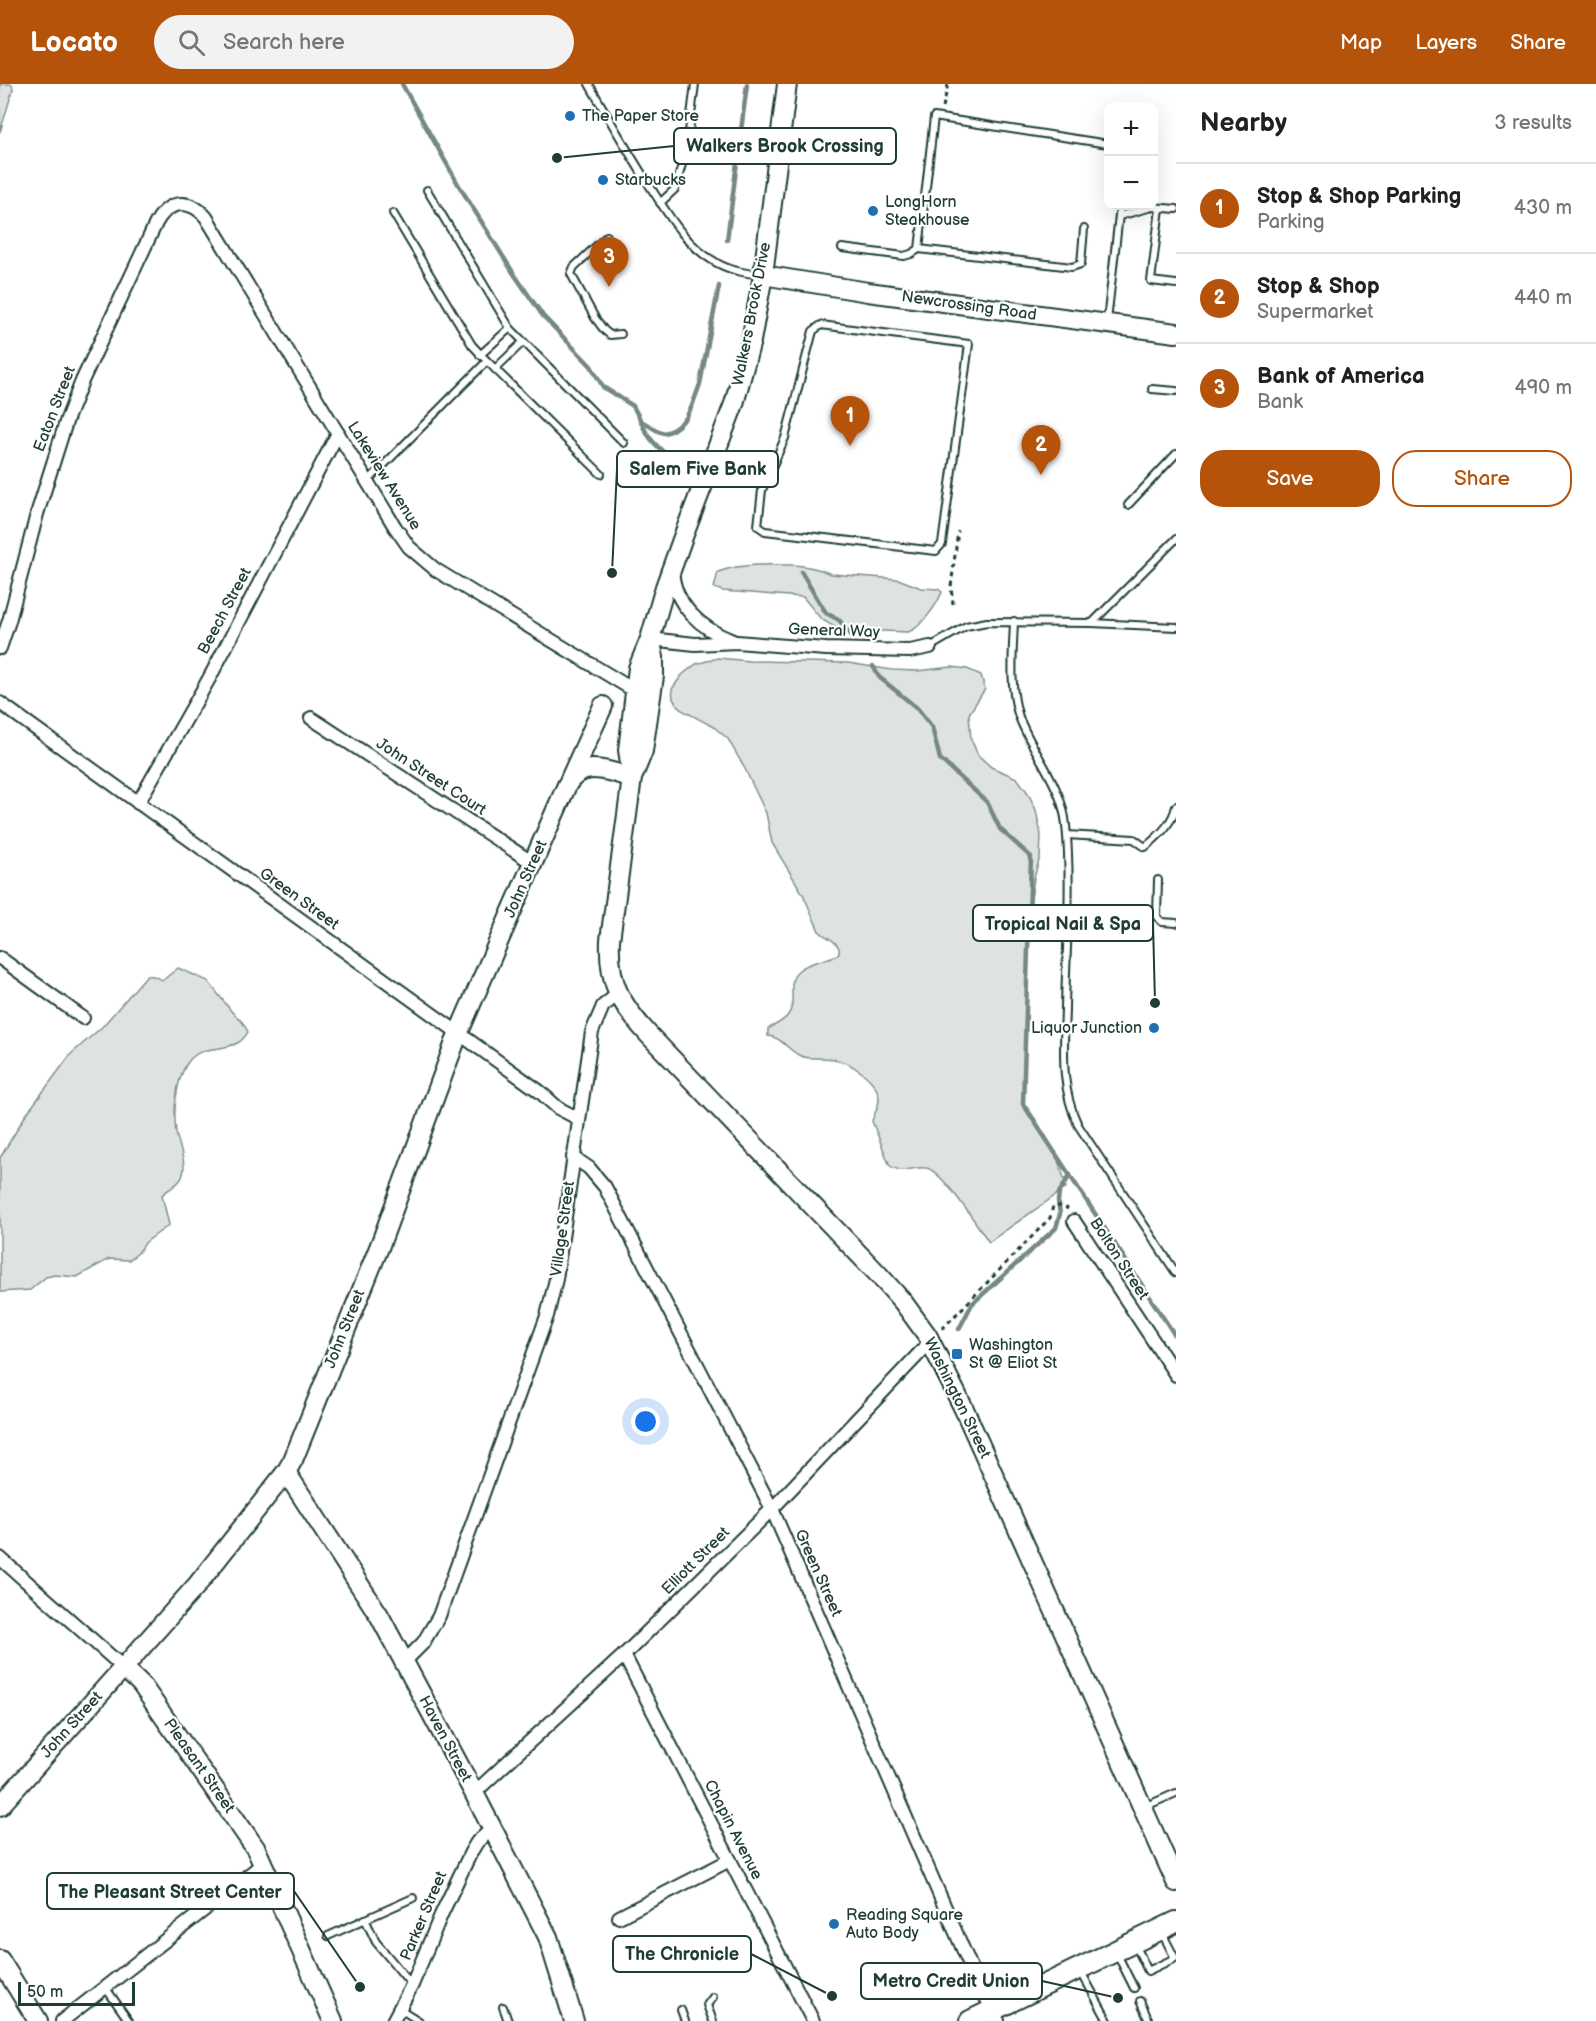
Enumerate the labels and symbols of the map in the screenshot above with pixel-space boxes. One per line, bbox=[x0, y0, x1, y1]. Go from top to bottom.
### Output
place label: The Paper Store bbox=[582, 107, 700, 126]
marker: The Paper Store bbox=[563, 109, 577, 123]
callout: Walkers Brook Crossing bbox=[674, 128, 896, 164]
text: Walkers Brook Crossing bbox=[686, 136, 884, 157]
place label: Starbucks bbox=[615, 171, 686, 190]
marker: Starbucks bbox=[596, 173, 610, 187]
place label: LongHorn Steakhouse bbox=[885, 193, 970, 230]
marker: LongHorn Steakhouse bbox=[866, 204, 880, 218]
pin: 3 bbox=[590, 238, 628, 287]
street label: Walkers Brook Drive bbox=[729, 240, 775, 387]
street label: Newcrossing Road bbox=[900, 287, 1038, 325]
street label: Eaton Street bbox=[30, 363, 80, 454]
pin: 1 bbox=[830, 396, 870, 446]
street label: Lakeview Avenue bbox=[343, 418, 425, 534]
pin: 2 bbox=[1022, 426, 1060, 475]
callout: Salem Five Bank bbox=[617, 451, 778, 487]
text: Salem Five Bank bbox=[630, 459, 767, 480]
street label: Beech Street bbox=[194, 564, 256, 658]
street label: General Way bbox=[788, 620, 881, 642]
street label: John Street Court bbox=[372, 734, 490, 820]
street label: John Street bbox=[500, 837, 552, 921]
street label: Green Street bbox=[256, 864, 342, 934]
callout: Tropical Nail & Spa bbox=[973, 905, 1153, 941]
text: Tropical Nail & Spa bbox=[985, 914, 1141, 935]
place label: Liquor Junction bbox=[1031, 1019, 1142, 1038]
marker: Liquor Junction bbox=[1147, 1021, 1161, 1035]
street label: Village Street bbox=[547, 1180, 579, 1278]
street label: Bolton Street bbox=[1085, 1214, 1153, 1304]
street label: John Street bbox=[321, 1287, 369, 1371]
street label: Washington Street bbox=[920, 1335, 995, 1462]
place label: Washington St @ Eliot St bbox=[969, 1336, 1057, 1373]
marker: Washington St @ Eliot St bbox=[950, 1347, 964, 1361]
your location bbox=[631, 1407, 660, 1436]
street label: Elliott Street bbox=[658, 1523, 734, 1599]
street label: Green Street bbox=[790, 1526, 846, 1620]
street label: John Street bbox=[37, 1688, 107, 1762]
street label: Haven Street bbox=[414, 1693, 476, 1785]
street label: Pleasant Street bbox=[159, 1715, 239, 1817]
street label: Chapin Avenue bbox=[700, 1777, 767, 1883]
street label: Parker Street bbox=[397, 1868, 451, 1963]
callout: The Pleasant Street Center bbox=[47, 1873, 294, 1909]
text: The Pleasant Street Center bbox=[58, 1882, 283, 1903]
place label: Reading Square Auto Body bbox=[846, 1906, 964, 1943]
marker: Reading Square Auto Body bbox=[827, 1917, 841, 1931]
callout: The Chronicle bbox=[613, 1936, 751, 1972]
text: The Chronicle bbox=[625, 1944, 739, 1965]
callout: Metro Credit Union bbox=[861, 1963, 1042, 1999]
text: Metro Credit Union bbox=[873, 1971, 1030, 1992]
scale bar bbox=[18, 1979, 135, 2006]

